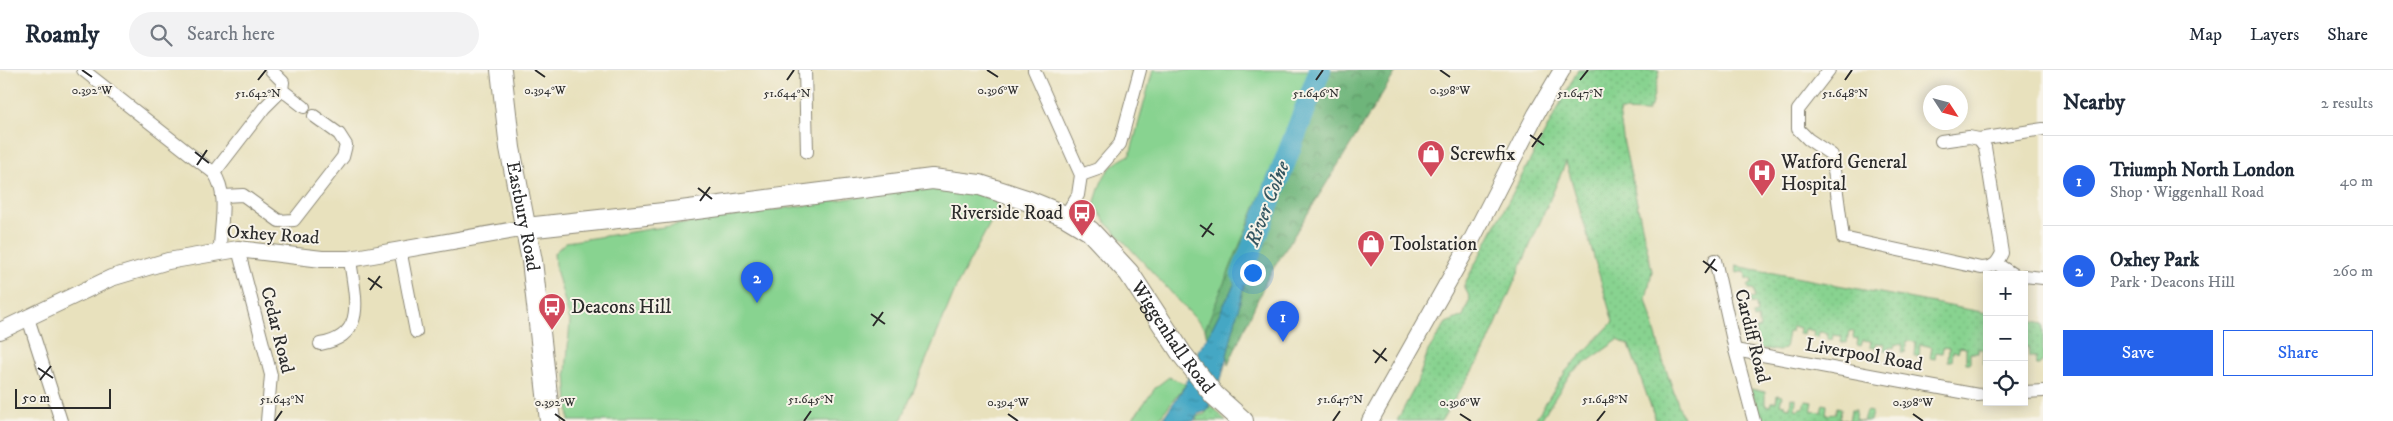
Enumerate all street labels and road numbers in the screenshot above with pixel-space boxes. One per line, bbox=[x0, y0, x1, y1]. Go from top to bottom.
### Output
street label: Eastbury Road bbox=[501, 159, 545, 273]
street label: Oxhey Road bbox=[226, 220, 321, 250]
street label: Wiggenhall Road bbox=[1125, 276, 1220, 398]
street label: Cedar Road bbox=[255, 284, 299, 376]
street label: Cardiff Road bbox=[1729, 287, 1775, 386]
street label: Liverpool Road bbox=[1803, 333, 1925, 377]

